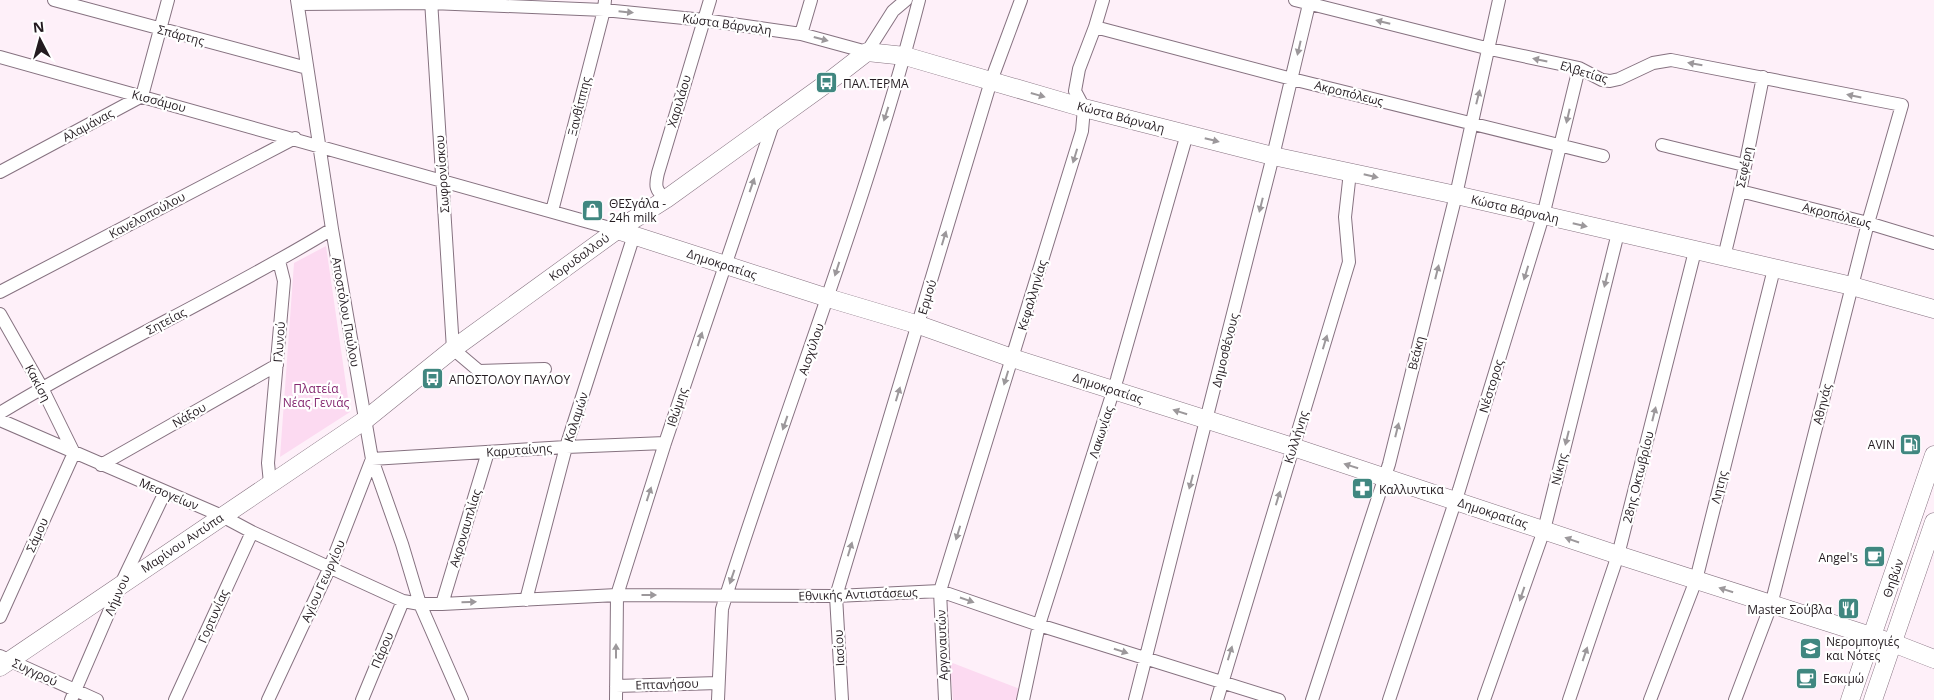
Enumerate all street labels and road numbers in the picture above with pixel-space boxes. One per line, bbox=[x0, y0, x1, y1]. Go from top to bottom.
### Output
street label: Κώστα Βάρναλη bbox=[681, 9, 773, 39]
street label: Σπάρτης bbox=[156, 21, 207, 49]
street label: Ελβετίας bbox=[1558, 57, 1610, 87]
street label: Χαριλάου bbox=[663, 73, 695, 129]
street label: Ξανθίππης bbox=[563, 74, 595, 137]
street label: Ακροπόλεως bbox=[1313, 76, 1385, 110]
street label: Κισσάμου bbox=[130, 86, 188, 116]
street label: Κώστα Βάρναλη bbox=[1075, 97, 1167, 137]
street label: Αλαμάνας bbox=[59, 104, 117, 146]
street label: Σωφρονίσκου bbox=[431, 135, 453, 213]
street label: Σεφέρη bbox=[1732, 145, 1756, 189]
street label: Κανελοπούλου bbox=[106, 188, 188, 242]
street label: Κώστα Βάρναλη bbox=[1469, 191, 1561, 227]
street label: Ακροπόλεως bbox=[1801, 198, 1873, 232]
street label: Κορυδαλλού bbox=[545, 229, 613, 285]
street label: Δημοκρατίας bbox=[685, 245, 759, 283]
street label: Αποστόλου Παύλου bbox=[328, 256, 364, 368]
street label: Κεφαλληνίας bbox=[1013, 257, 1051, 332]
street label: Ερμού bbox=[914, 277, 940, 317]
street label: Σητείας bbox=[143, 303, 189, 339]
street label: Δημοσθένους bbox=[1208, 311, 1242, 389]
street label: Γλυνού bbox=[269, 321, 289, 363]
street label: Αισχύλου bbox=[794, 321, 828, 377]
street label: Βεάκη bbox=[1404, 334, 1428, 372]
street label: Νέστορος bbox=[1475, 357, 1507, 415]
street label: Κακίση bbox=[21, 361, 55, 405]
street label: Δημοκρατίας bbox=[1071, 369, 1145, 407]
street label: Αθηνάς bbox=[1809, 382, 1835, 426]
street label: Ιθώμης bbox=[663, 385, 691, 429]
street label: Καλαμών bbox=[560, 390, 592, 444]
street label: Νάξου bbox=[169, 398, 209, 432]
street label: Λακωνίας bbox=[1085, 404, 1117, 460]
street label: Κυλλήνης bbox=[1280, 408, 1312, 466]
street label: 28ης Οκτωβρίου bbox=[1618, 429, 1658, 525]
street label: Καρυταίνης bbox=[486, 439, 553, 461]
street label: Νίκης bbox=[1547, 451, 1571, 487]
street label: Λητης bbox=[1707, 469, 1731, 505]
street label: Μεσογείων bbox=[137, 474, 201, 514]
street label: Ακροναυπλίας bbox=[445, 487, 485, 569]
street label: Δημοκρατίας bbox=[1456, 494, 1530, 532]
street label: Μαρίνου Αντύπα bbox=[138, 509, 227, 577]
street label: Σάμου bbox=[22, 515, 52, 555]
street label: Αγίου Γεωργίου bbox=[297, 537, 349, 625]
street label: Θηβών bbox=[1878, 556, 1908, 600]
street label: Λήμνου bbox=[100, 572, 134, 618]
street label: Εθνικής Αντιστάσεως bbox=[798, 583, 918, 605]
street label: Γορτυνίας bbox=[194, 586, 233, 646]
street label: Αργοναυτών bbox=[932, 609, 952, 681]
street label: Πάρου bbox=[367, 629, 397, 671]
street label: Ιασίου bbox=[830, 629, 848, 667]
street label: Συγγρού bbox=[10, 654, 60, 690]
street label: Επτανήσου bbox=[635, 674, 699, 694]

